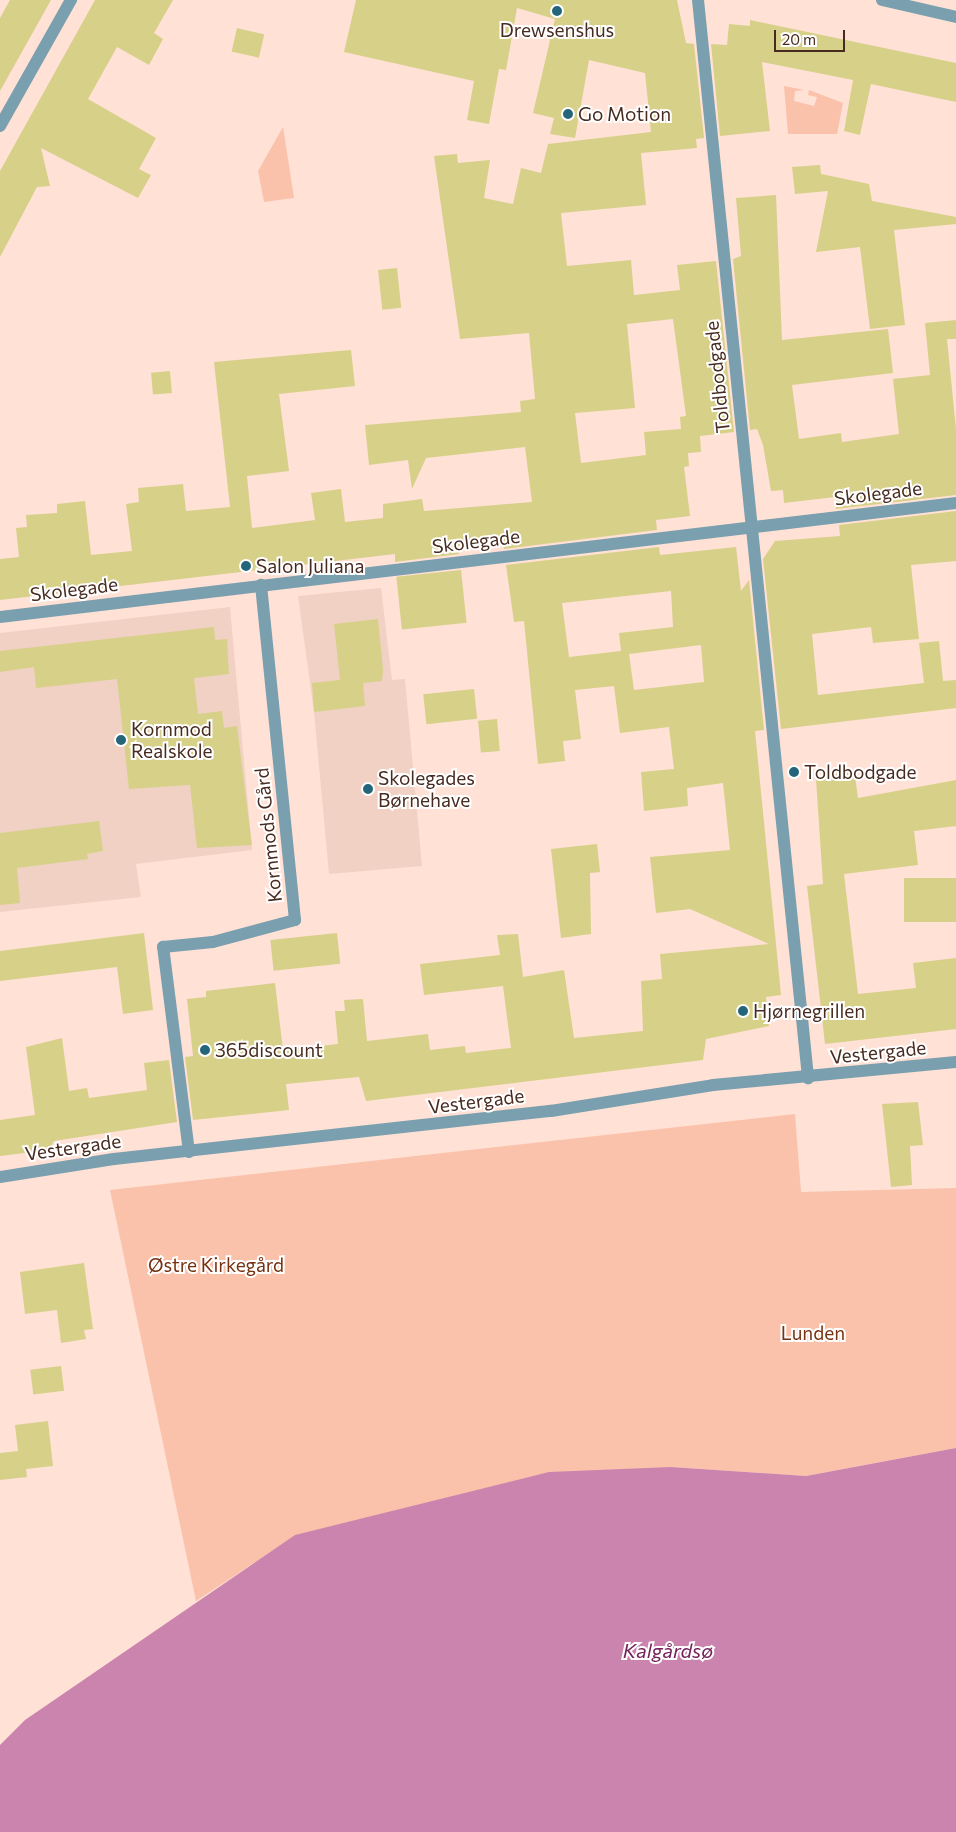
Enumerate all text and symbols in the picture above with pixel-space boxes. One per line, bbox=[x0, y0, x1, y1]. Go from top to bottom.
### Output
marker: Drewsenshus bbox=[551, 5, 563, 17]
place label: Drewsenshus bbox=[500, 19, 614, 41]
scale bar bbox=[776, 20, 847, 52]
text: 20 m bbox=[782, 30, 816, 48]
place label: Go Motion bbox=[578, 103, 671, 125]
marker: Go Motion bbox=[562, 108, 574, 120]
street label: Toldbodgade bbox=[700, 320, 734, 434]
street label: Skolegade bbox=[833, 476, 923, 510]
street label: Skolegade bbox=[431, 524, 521, 558]
place label: Salon Juliana bbox=[256, 555, 364, 577]
marker: Salon Juliana bbox=[240, 560, 252, 572]
street label: Skolegade bbox=[29, 572, 119, 606]
place label: Kornmod Realskole bbox=[131, 718, 213, 762]
marker: Kornmod Realskole bbox=[115, 734, 127, 746]
place label: Toldbodgade bbox=[804, 761, 917, 783]
marker: Toldbodgade bbox=[788, 766, 800, 778]
street label: Kornmods Gård bbox=[250, 767, 286, 903]
place label: Skolegades Børnehave bbox=[378, 767, 475, 811]
marker: Skolegades Børnehave bbox=[362, 783, 374, 795]
place label: Hjørnegrillen bbox=[753, 1000, 865, 1022]
marker: Hjørnegrillen bbox=[737, 1005, 749, 1017]
street label: Vestergade bbox=[829, 1036, 927, 1068]
place label: 365discount bbox=[215, 1039, 323, 1061]
marker: 365discount bbox=[199, 1044, 211, 1056]
street label: Vestergade bbox=[427, 1084, 525, 1118]
street label: Vestergade bbox=[24, 1129, 122, 1165]
park label: Østre Kirkegård bbox=[148, 1254, 284, 1276]
park label: Lunden bbox=[781, 1322, 845, 1344]
water label: Kalgårdsø bbox=[623, 1638, 713, 1662]

